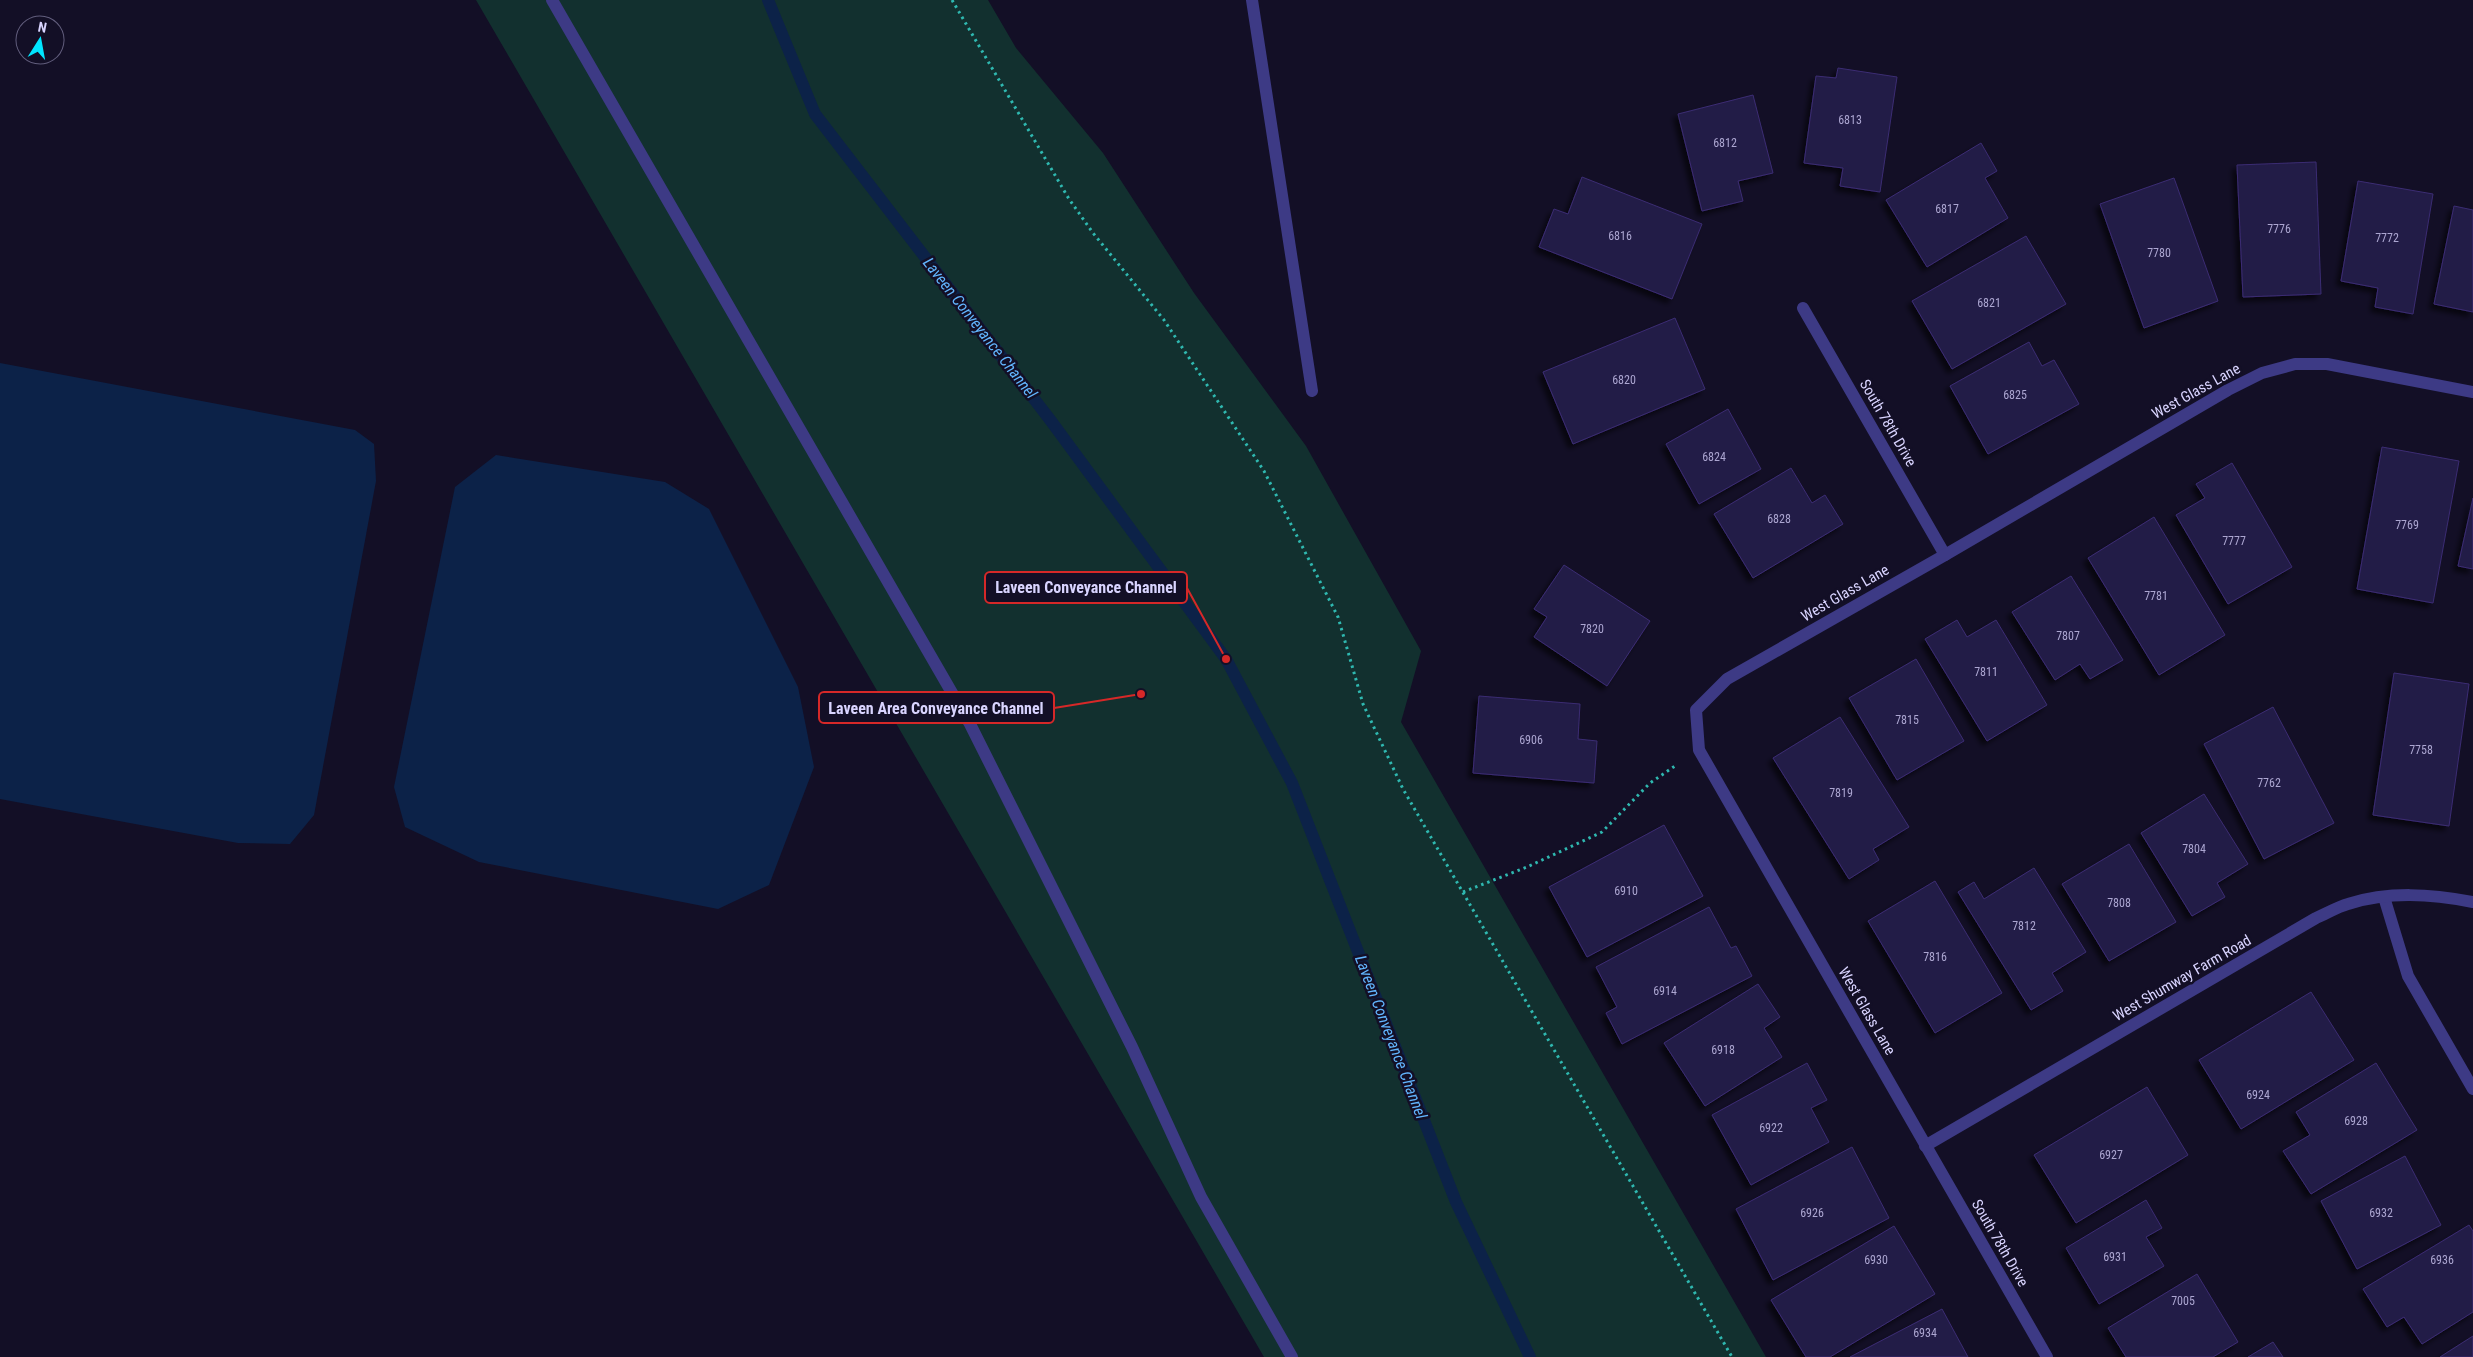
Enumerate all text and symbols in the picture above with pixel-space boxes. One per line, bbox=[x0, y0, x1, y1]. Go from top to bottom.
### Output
north arrow bbox=[15, 15, 65, 65]
text: N bbox=[37, 19, 48, 36]
house number: 6813 bbox=[1838, 113, 1862, 127]
house number: 6812 bbox=[1713, 136, 1737, 150]
house number: 6817 bbox=[1935, 202, 1959, 216]
house number: 7776 bbox=[2267, 222, 2291, 236]
house number: 6816 bbox=[1608, 229, 1632, 243]
house number: 7772 bbox=[2375, 231, 2399, 245]
house number: 7780 bbox=[2147, 246, 2171, 260]
water label: Laveen Conveyance Channel bbox=[919, 254, 1041, 403]
house number: 6821 bbox=[1977, 296, 2001, 310]
street label: West Glass Lane bbox=[2149, 359, 2243, 423]
house number: 6820 bbox=[1612, 373, 1636, 387]
street label: South 78th Drive bbox=[1856, 376, 1920, 470]
house number: 6825 bbox=[2003, 388, 2027, 402]
house number: 6824 bbox=[1702, 450, 1726, 464]
house number: 6828 bbox=[1767, 512, 1791, 526]
house number: 7769 bbox=[2395, 518, 2419, 532]
house number: 7777 bbox=[2222, 534, 2246, 548]
street label: West Glass Lane bbox=[1798, 561, 1892, 625]
callout: Laveen Conveyance Channel bbox=[985, 572, 1187, 603]
text: Laveen Conveyance Channel bbox=[995, 578, 1177, 597]
house number: 7781 bbox=[2144, 589, 2168, 603]
house number: 7820 bbox=[1580, 622, 1604, 636]
house number: 7807 bbox=[2056, 629, 2080, 643]
house number: 7811 bbox=[1974, 665, 1998, 679]
callout: Laveen Area Conveyance Channel bbox=[819, 692, 1054, 723]
text: Laveen Area Conveyance Channel bbox=[828, 699, 1044, 718]
house number: 7815 bbox=[1895, 713, 1919, 727]
house number: 6906 bbox=[1519, 733, 1543, 747]
house number: 7758 bbox=[2409, 743, 2433, 757]
house number: 7762 bbox=[2257, 776, 2281, 790]
house number: 7819 bbox=[1829, 786, 1853, 800]
house number: 7804 bbox=[2182, 842, 2206, 856]
house number: 6910 bbox=[1614, 884, 1638, 898]
house number: 7808 bbox=[2107, 896, 2131, 910]
house number: 7812 bbox=[2012, 919, 2036, 933]
street label: West Shumway Farm Road bbox=[2110, 931, 2254, 1025]
house number: 7816 bbox=[1923, 950, 1947, 964]
water label: Laveen Conveyance Channel bbox=[1351, 952, 1431, 1122]
street label: West Glass Lane bbox=[1835, 964, 1899, 1058]
house number: 6914 bbox=[1653, 984, 1677, 998]
house number: 6918 bbox=[1711, 1043, 1735, 1057]
house number: 6924 bbox=[2246, 1088, 2270, 1102]
house number: 6928 bbox=[2344, 1114, 2368, 1128]
house number: 6922 bbox=[1759, 1121, 1783, 1135]
house number: 6927 bbox=[2099, 1148, 2123, 1162]
street label: South 78th Drive bbox=[1968, 1196, 2032, 1290]
house number: 6926 bbox=[1800, 1206, 1824, 1220]
house number: 6932 bbox=[2369, 1206, 2393, 1220]
house number: 6931 bbox=[2103, 1250, 2127, 1264]
house number: 6930 bbox=[1864, 1253, 1888, 1267]
house number: 6936 bbox=[2430, 1253, 2454, 1267]
house number: 7005 bbox=[2171, 1294, 2195, 1308]
house number: 6934 bbox=[1913, 1326, 1937, 1340]

